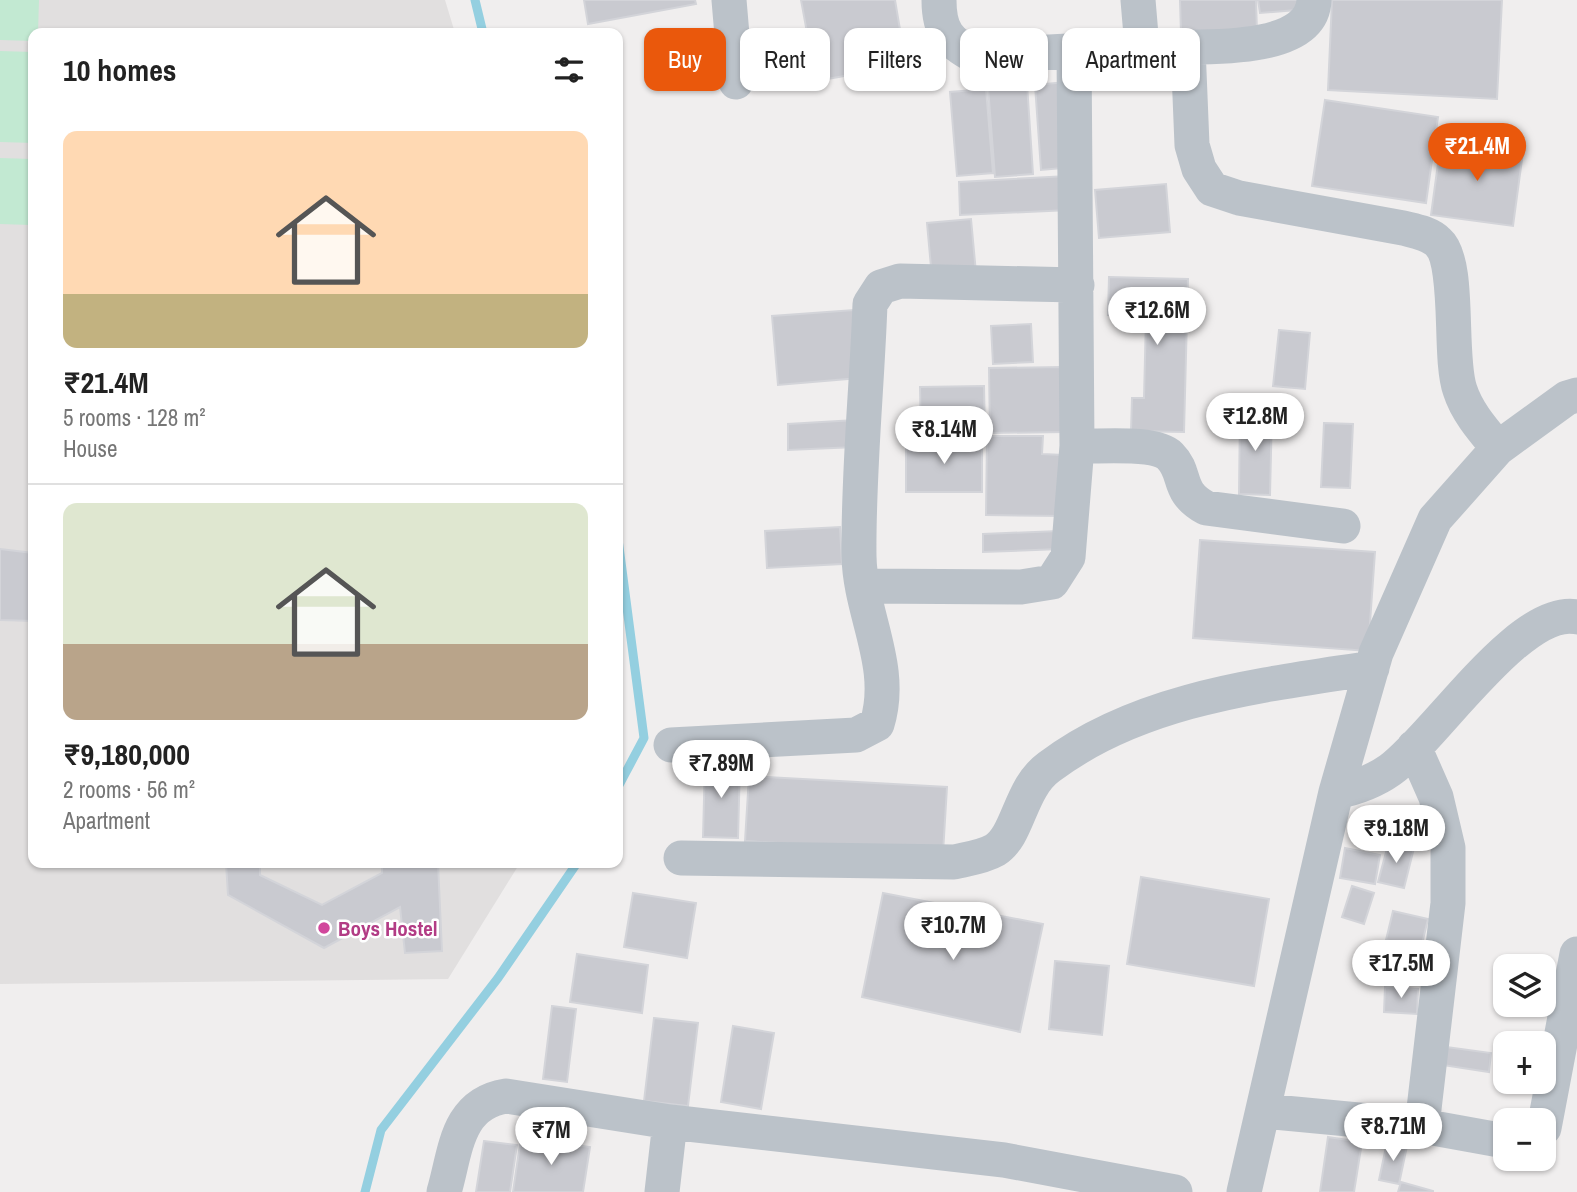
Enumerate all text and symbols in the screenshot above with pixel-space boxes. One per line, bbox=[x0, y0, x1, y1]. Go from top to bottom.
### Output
chip: Buy bbox=[644, 28, 726, 91]
chip: Rent bbox=[740, 28, 830, 91]
chip: Filters bbox=[844, 28, 946, 91]
chip: New bbox=[960, 28, 1048, 91]
chip: Apartment bbox=[1062, 28, 1200, 91]
text: 10 homes bbox=[63, 50, 177, 90]
icon: filters bbox=[550, 51, 588, 89]
pin: ₹21.4M bbox=[1420, 124, 1534, 183]
text: ₹21.4M bbox=[1444, 130, 1510, 161]
icon: home bbox=[263, 177, 389, 303]
pin: ₹12.6M bbox=[1100, 288, 1214, 347]
text: ₹12.6M bbox=[1124, 294, 1190, 325]
text: ₹21.4M bbox=[63, 362, 149, 402]
pin: ₹12.8M bbox=[1198, 393, 1312, 453]
text: ₹12.8M bbox=[1222, 400, 1288, 431]
text: 5 rooms · 128 m² bbox=[63, 402, 206, 433]
pin: ₹8.14M bbox=[887, 406, 1001, 466]
text: ₹8.14M bbox=[911, 413, 977, 444]
text: House bbox=[63, 433, 118, 464]
icon: home bbox=[263, 549, 389, 675]
text: ₹9,180,000 bbox=[63, 734, 190, 774]
pin: ₹7.89M bbox=[664, 740, 778, 800]
text: ₹7.89M bbox=[688, 747, 754, 778]
text: 2 rooms · 56 m² bbox=[63, 774, 195, 805]
text: Apartment bbox=[63, 805, 150, 836]
pin: ₹9.18M bbox=[1339, 806, 1453, 865]
text: ₹9.18M bbox=[1363, 812, 1429, 843]
pin: ₹10.7M bbox=[896, 902, 1010, 962]
text: ₹10.7M bbox=[920, 909, 986, 940]
place label: Boys Hostel bbox=[338, 914, 438, 943]
marker: Boys Hostel bbox=[316, 920, 332, 936]
pin: ₹17.5M bbox=[1344, 940, 1458, 1000]
text: ₹17.5M bbox=[1368, 947, 1434, 978]
map controls bbox=[1493, 954, 1556, 1171]
button: layers bbox=[1493, 954, 1556, 1017]
button: + bbox=[1493, 1031, 1556, 1094]
pin: ₹8.71M bbox=[1336, 1104, 1450, 1163]
pin: ₹7M bbox=[517, 1108, 585, 1167]
button: − bbox=[1493, 1108, 1556, 1171]
text: ₹8.71M bbox=[1360, 1110, 1426, 1141]
text: ₹7M bbox=[531, 1114, 571, 1145]

